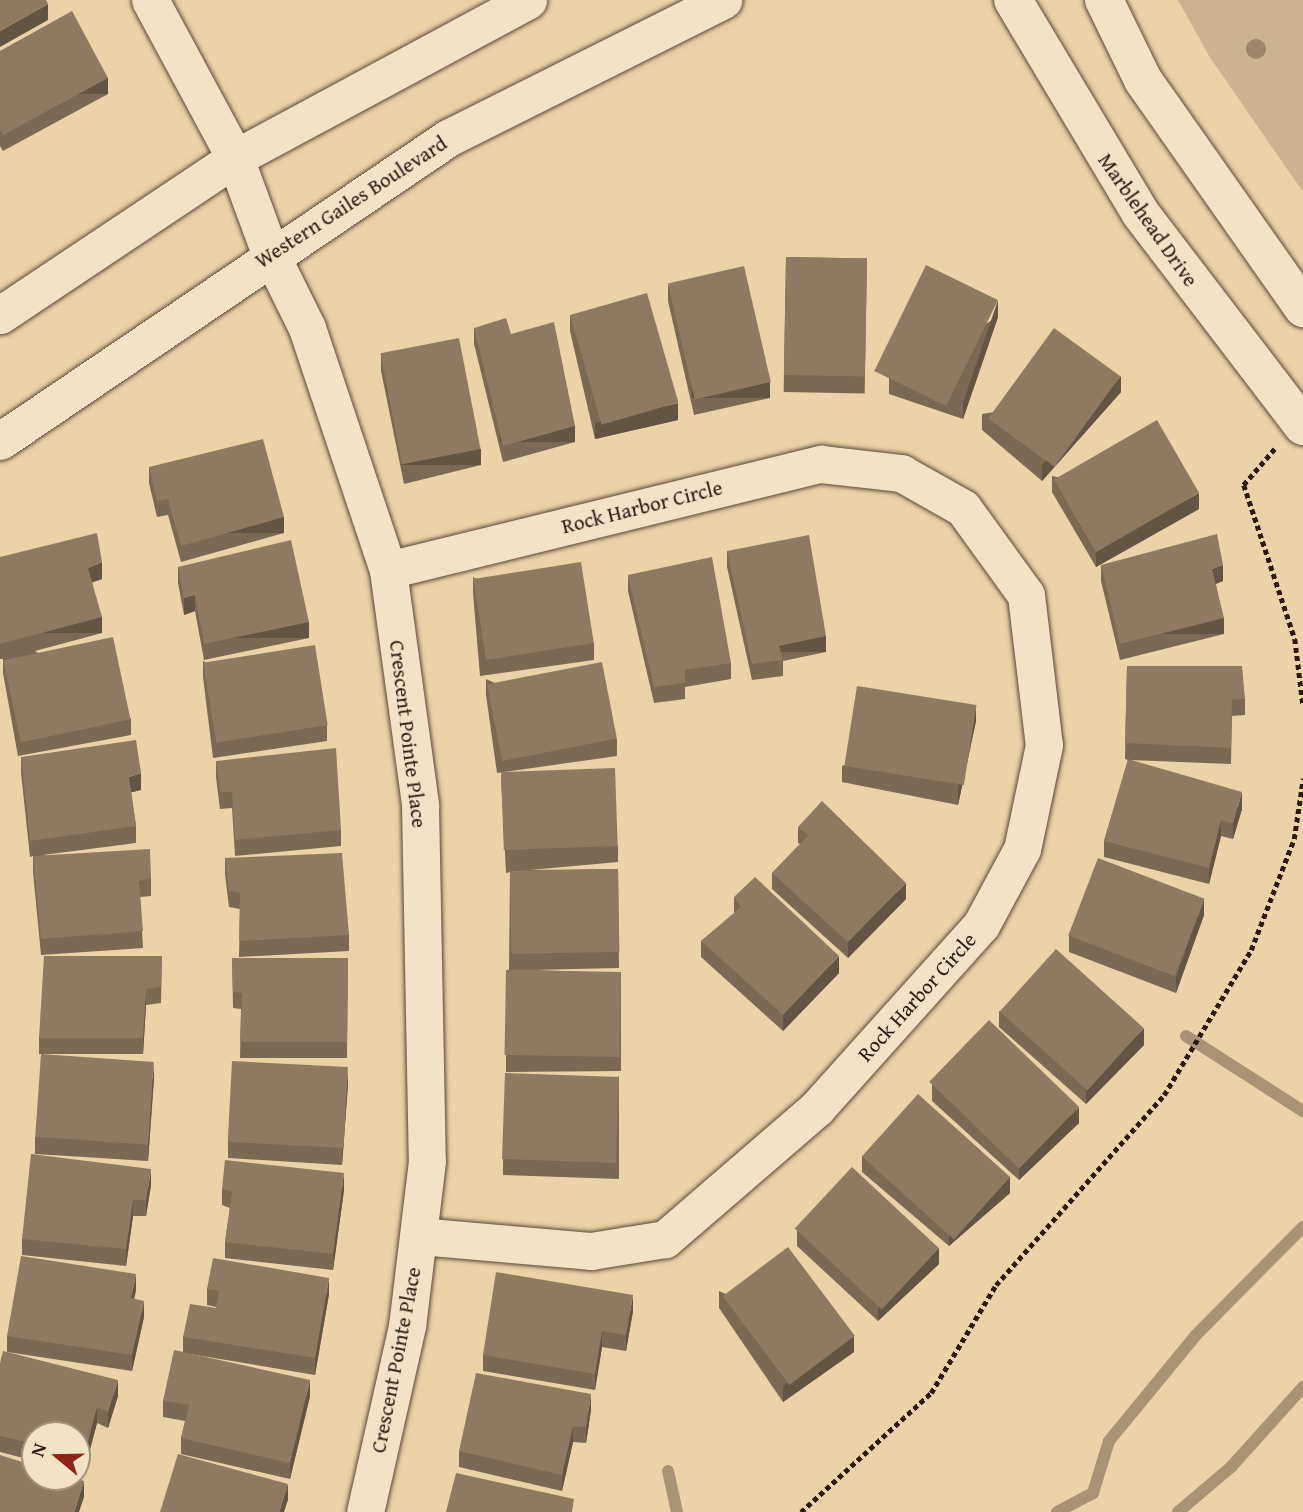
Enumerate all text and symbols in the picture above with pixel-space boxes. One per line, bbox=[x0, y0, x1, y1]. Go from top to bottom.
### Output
street label: Western Gailes Boulevard bbox=[250, 130, 452, 274]
street label: Marblehead Drive bbox=[1093, 148, 1203, 292]
street label: Rock Harbor Circle bbox=[559, 475, 725, 539]
street label: Crescent Pointe Place bbox=[384, 639, 432, 829]
street label: Rock Harbor Circle bbox=[852, 927, 982, 1067]
street label: Crescent Pointe Place bbox=[366, 1265, 426, 1455]
north arrow bbox=[21, 1421, 91, 1491]
text: N bbox=[23, 1439, 53, 1460]

